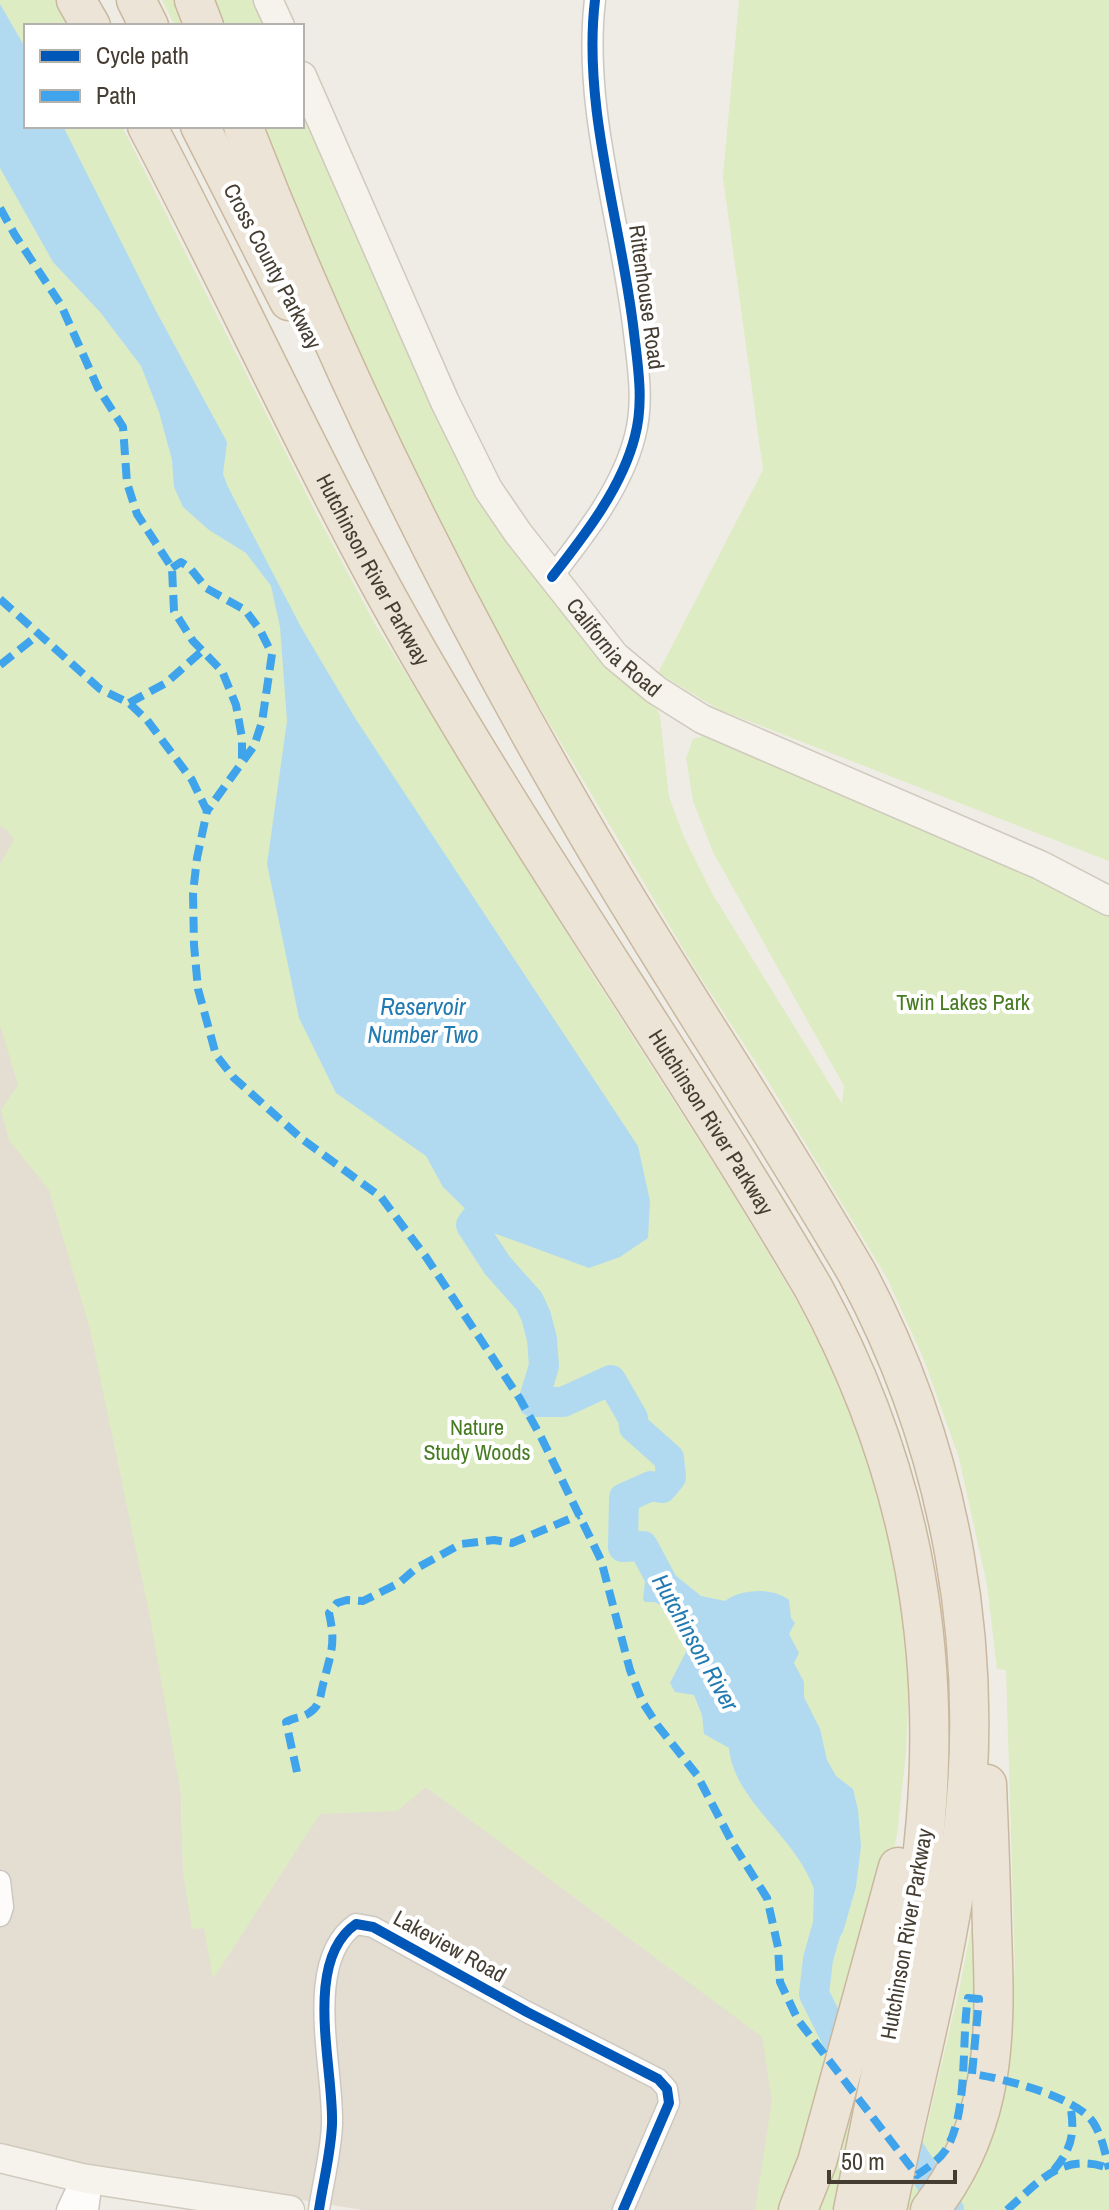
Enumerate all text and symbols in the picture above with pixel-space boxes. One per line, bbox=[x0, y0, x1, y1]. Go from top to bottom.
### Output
legend bbox=[24, 24, 304, 128]
text: Cycle path bbox=[96, 39, 189, 71]
text: Path bbox=[96, 79, 137, 111]
street label: Cross County Parkway bbox=[217, 178, 329, 354]
street label: Rittenhouse Road bbox=[622, 223, 672, 371]
street label: Hutchinson River Parkway bbox=[309, 469, 438, 671]
street label: California Road bbox=[560, 592, 668, 704]
park label: Twin Lakes Park bbox=[896, 987, 1031, 1017]
water label: Reservoir Number Two bbox=[368, 990, 478, 1050]
street label: Hutchinson River Parkway bbox=[642, 1023, 781, 1220]
park label: Nature Study Woods bbox=[424, 1412, 531, 1467]
water label: Hutchinson River bbox=[645, 1568, 748, 1718]
street label: Hutchinson River Parkway bbox=[873, 1826, 939, 2042]
street label: Lakeview Road bbox=[388, 1903, 512, 1989]
scale bar bbox=[829, 2134, 955, 2184]
text: 50 m bbox=[841, 2145, 885, 2177]

